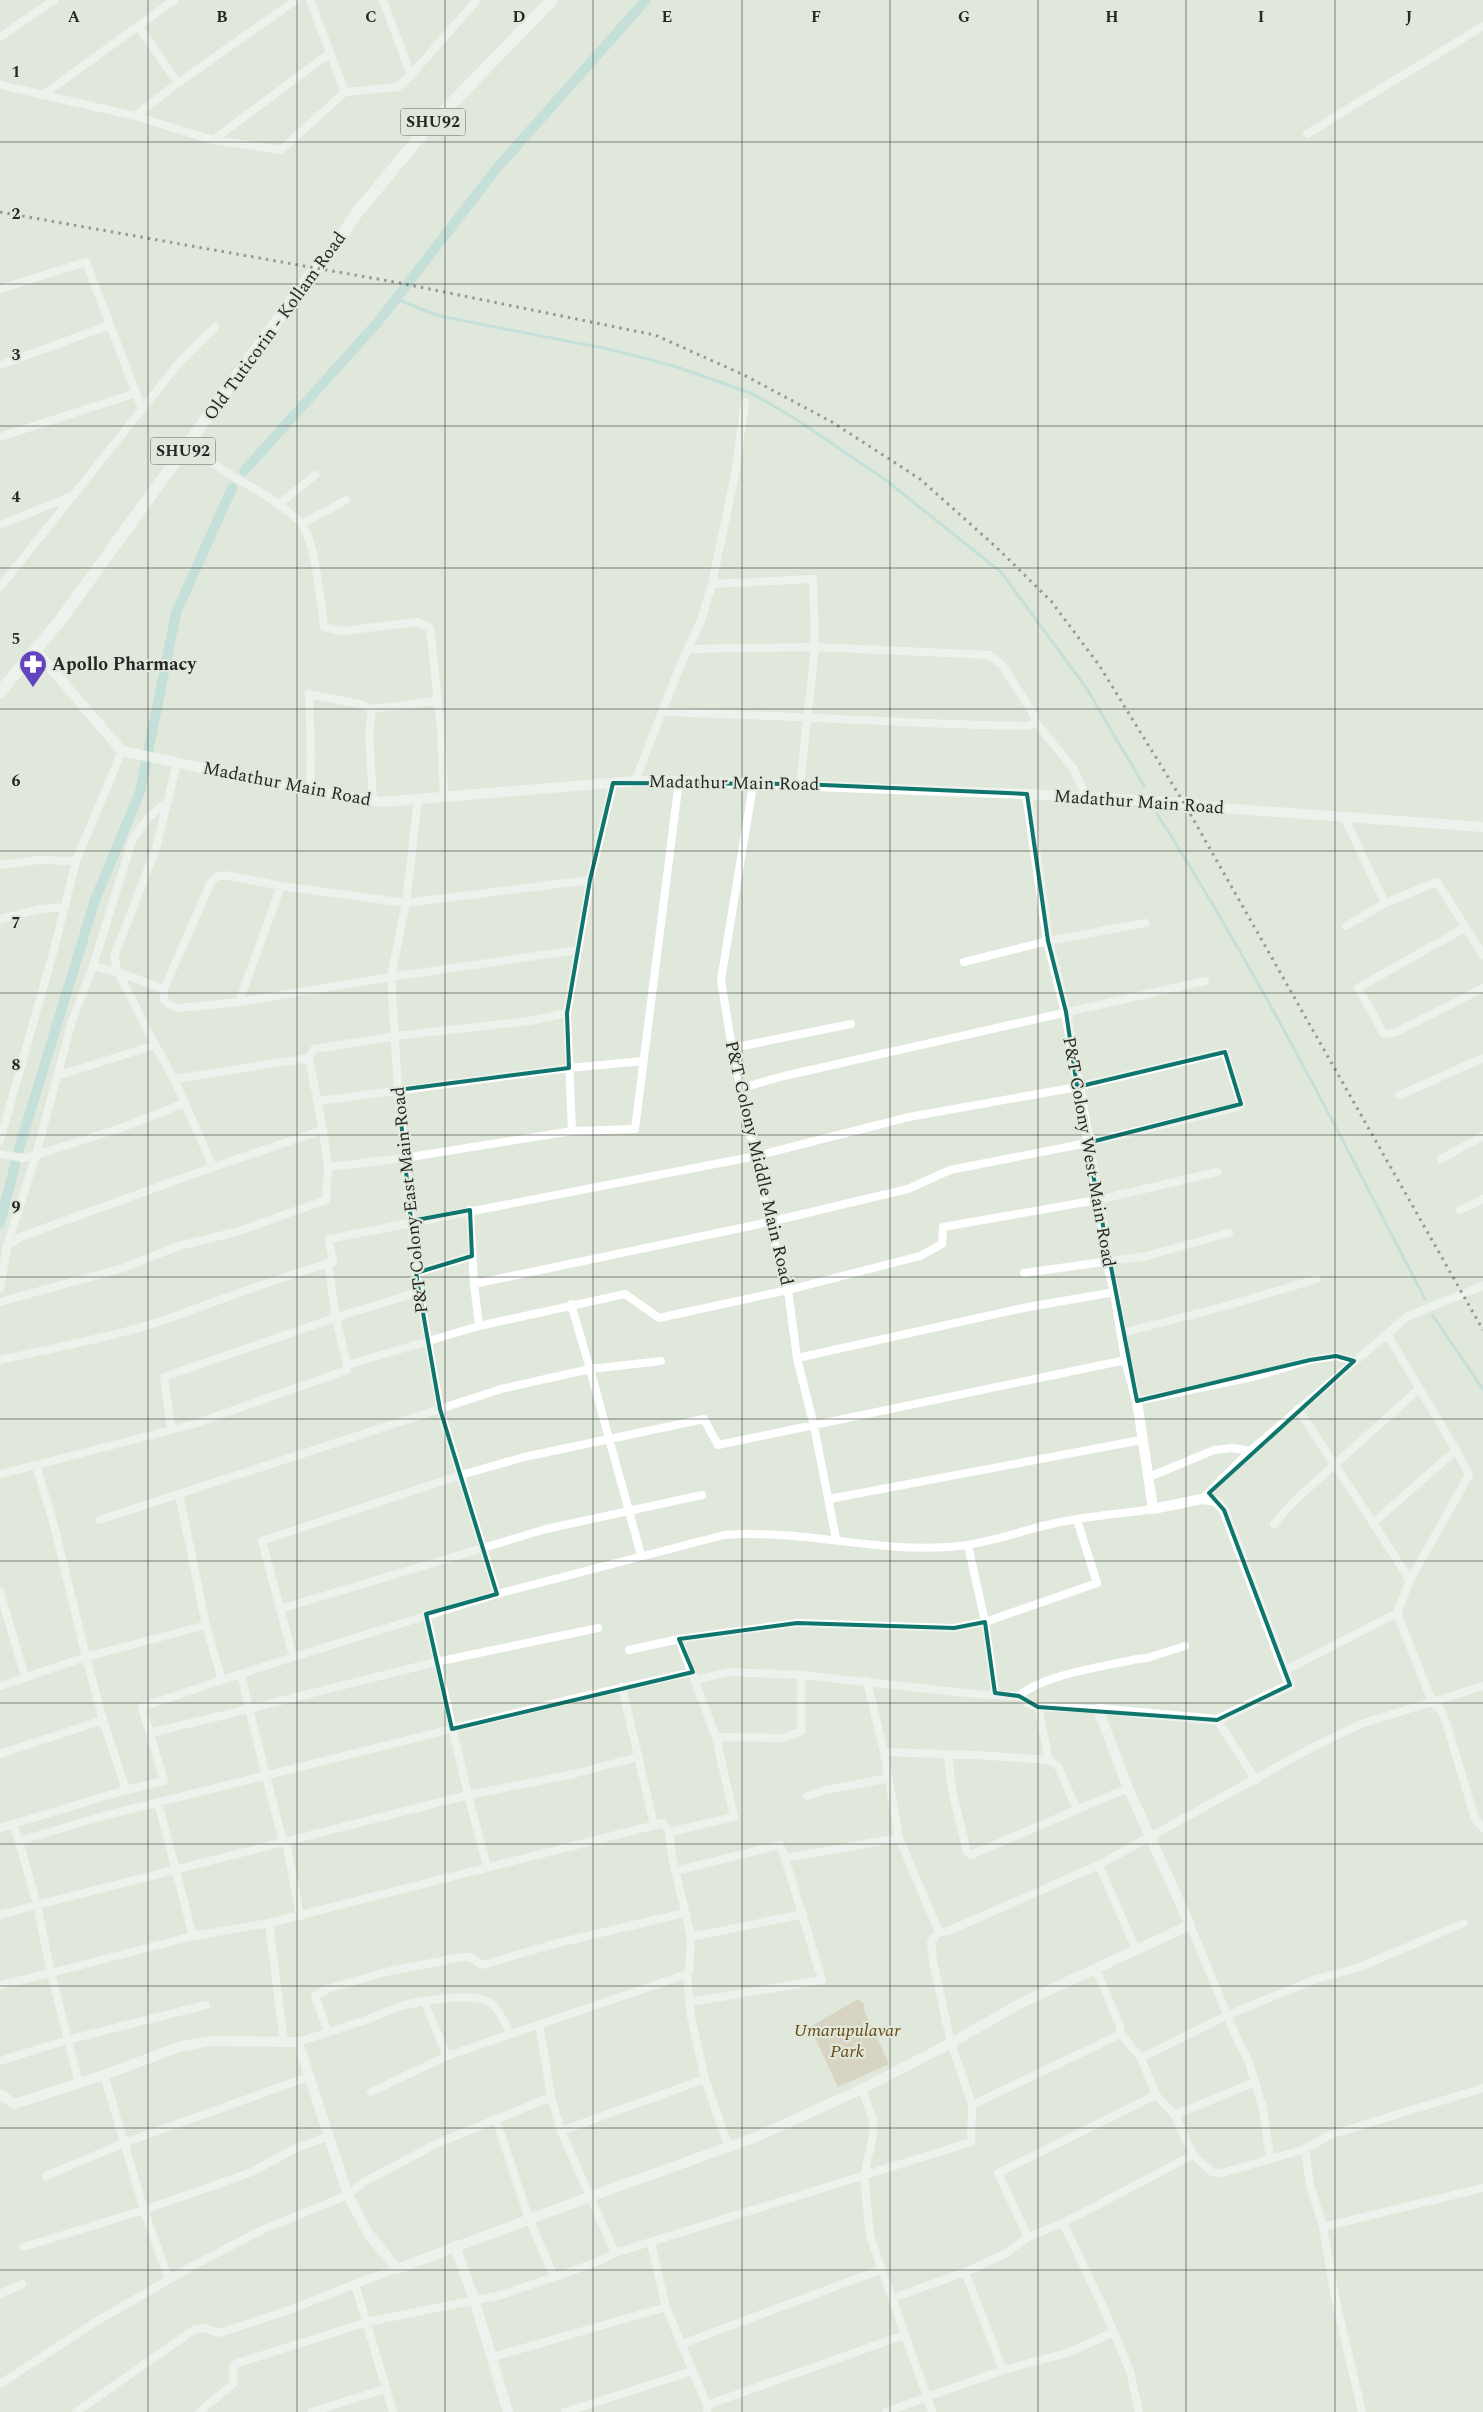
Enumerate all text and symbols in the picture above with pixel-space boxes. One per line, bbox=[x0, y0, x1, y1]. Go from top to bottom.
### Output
text: A bbox=[68, 5, 81, 29]
text: B bbox=[216, 5, 228, 29]
text: C bbox=[365, 5, 377, 29]
text: D bbox=[513, 5, 526, 29]
text: E bbox=[662, 5, 672, 29]
text: F bbox=[811, 5, 821, 29]
text: G bbox=[958, 5, 970, 29]
text: H bbox=[1105, 5, 1119, 29]
text: I bbox=[1258, 5, 1264, 29]
text: J bbox=[1406, 5, 1413, 29]
text: 1 bbox=[12, 60, 20, 84]
road number: SHU92 bbox=[400, 108, 466, 136]
text: 2 bbox=[12, 202, 21, 226]
street label: Old Tuticorin - Kollam Road bbox=[197, 226, 353, 426]
text: 3 bbox=[12, 343, 21, 367]
road number: SHU92 bbox=[150, 438, 216, 464]
text: 4 bbox=[12, 485, 21, 509]
text: 5 bbox=[12, 627, 20, 651]
pharmacy icon: Apollo Pharmacy bbox=[18, 649, 48, 688]
place label: Apollo Pharmacy bbox=[52, 651, 197, 678]
street label: Madathur Main Road bbox=[201, 754, 373, 814]
street label: Madathur Main Road bbox=[648, 768, 820, 798]
text: 6 bbox=[12, 769, 21, 793]
street label: Madathur Main Road bbox=[1053, 783, 1225, 821]
text: 7 bbox=[12, 911, 21, 935]
street label: P&T Colony West Main Road bbox=[1055, 1035, 1123, 1269]
street label: P&T Colony Middle Main Road bbox=[718, 1038, 800, 1288]
text: 8 bbox=[12, 1053, 21, 1077]
street label: P&T Colony East Main Road bbox=[385, 1085, 435, 1315]
text: 9 bbox=[12, 1195, 21, 1219]
park label: Umarupulavar Park bbox=[794, 2017, 901, 2065]

